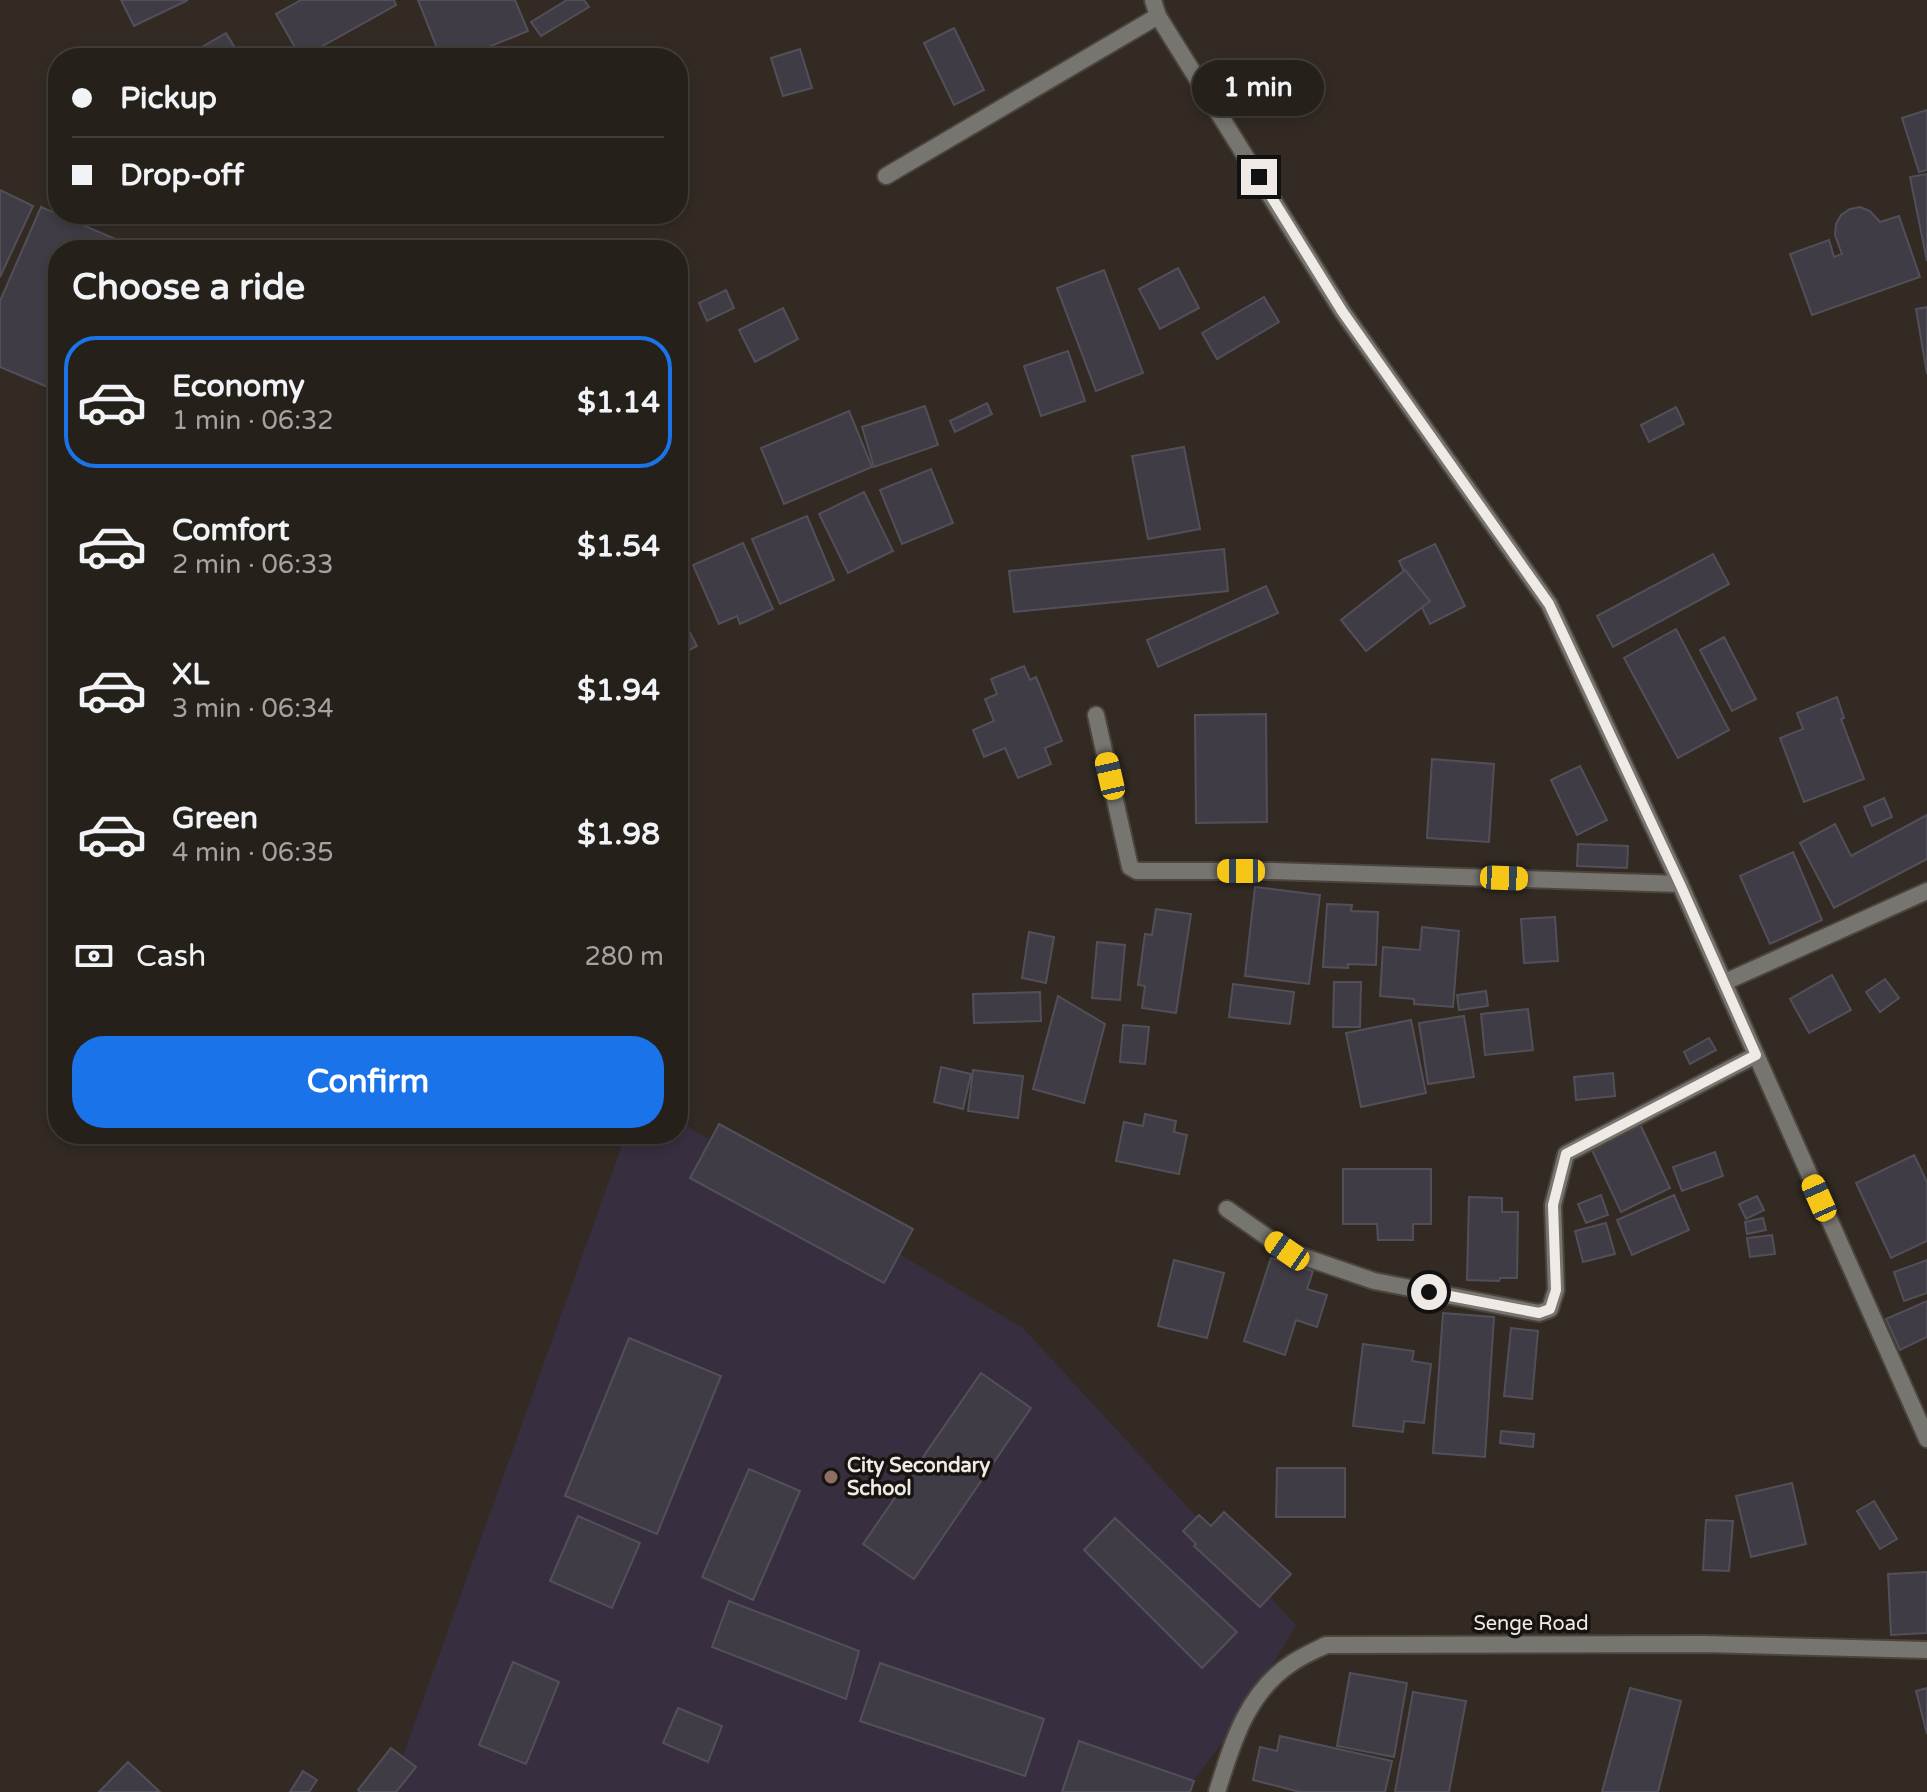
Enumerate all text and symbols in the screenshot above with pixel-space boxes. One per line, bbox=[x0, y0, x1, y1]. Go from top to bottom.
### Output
callout: 1 min bbox=[1193, 61, 1325, 117]
text: 1 min bbox=[1223, 72, 1293, 103]
text: Pickup bbox=[120, 80, 217, 117]
text: Drop-off bbox=[120, 157, 244, 194]
route end bbox=[1241, 159, 1277, 195]
text: Choose a ride bbox=[72, 266, 305, 309]
icon: car bbox=[76, 366, 148, 438]
text: Economy bbox=[172, 368, 305, 405]
text: $1.14 bbox=[577, 384, 660, 421]
text: 1 min · 06:32 bbox=[172, 405, 334, 436]
icon: car bbox=[76, 510, 148, 582]
text: Comfort bbox=[172, 512, 290, 549]
text: $1.54 bbox=[577, 528, 660, 565]
text: 2 min · 06:33 bbox=[172, 549, 334, 580]
icon: car bbox=[76, 654, 148, 726]
text: XL bbox=[172, 656, 209, 693]
text: $1.94 bbox=[577, 672, 660, 709]
text: 3 min · 06:34 bbox=[172, 693, 334, 724]
car bbox=[1093, 750, 1127, 802]
icon: car bbox=[76, 798, 148, 870]
text: Green bbox=[172, 800, 258, 837]
text: $1.98 bbox=[577, 816, 660, 853]
text: 4 min · 06:35 bbox=[172, 837, 334, 868]
car bbox=[1217, 859, 1265, 883]
car bbox=[1480, 865, 1528, 891]
icon: cash bbox=[72, 934, 116, 978]
text: Cash bbox=[136, 938, 206, 975]
text: 280 m bbox=[584, 941, 664, 972]
button: Confirm bbox=[72, 1036, 664, 1128]
car bbox=[1798, 1171, 1840, 1225]
car bbox=[1260, 1227, 1314, 1275]
route start bbox=[1411, 1274, 1447, 1310]
place label: City Secondary School bbox=[847, 1454, 990, 1501]
marker: City Secondary School bbox=[822, 1468, 840, 1486]
street label: Senge Road bbox=[1473, 1612, 1589, 1636]

